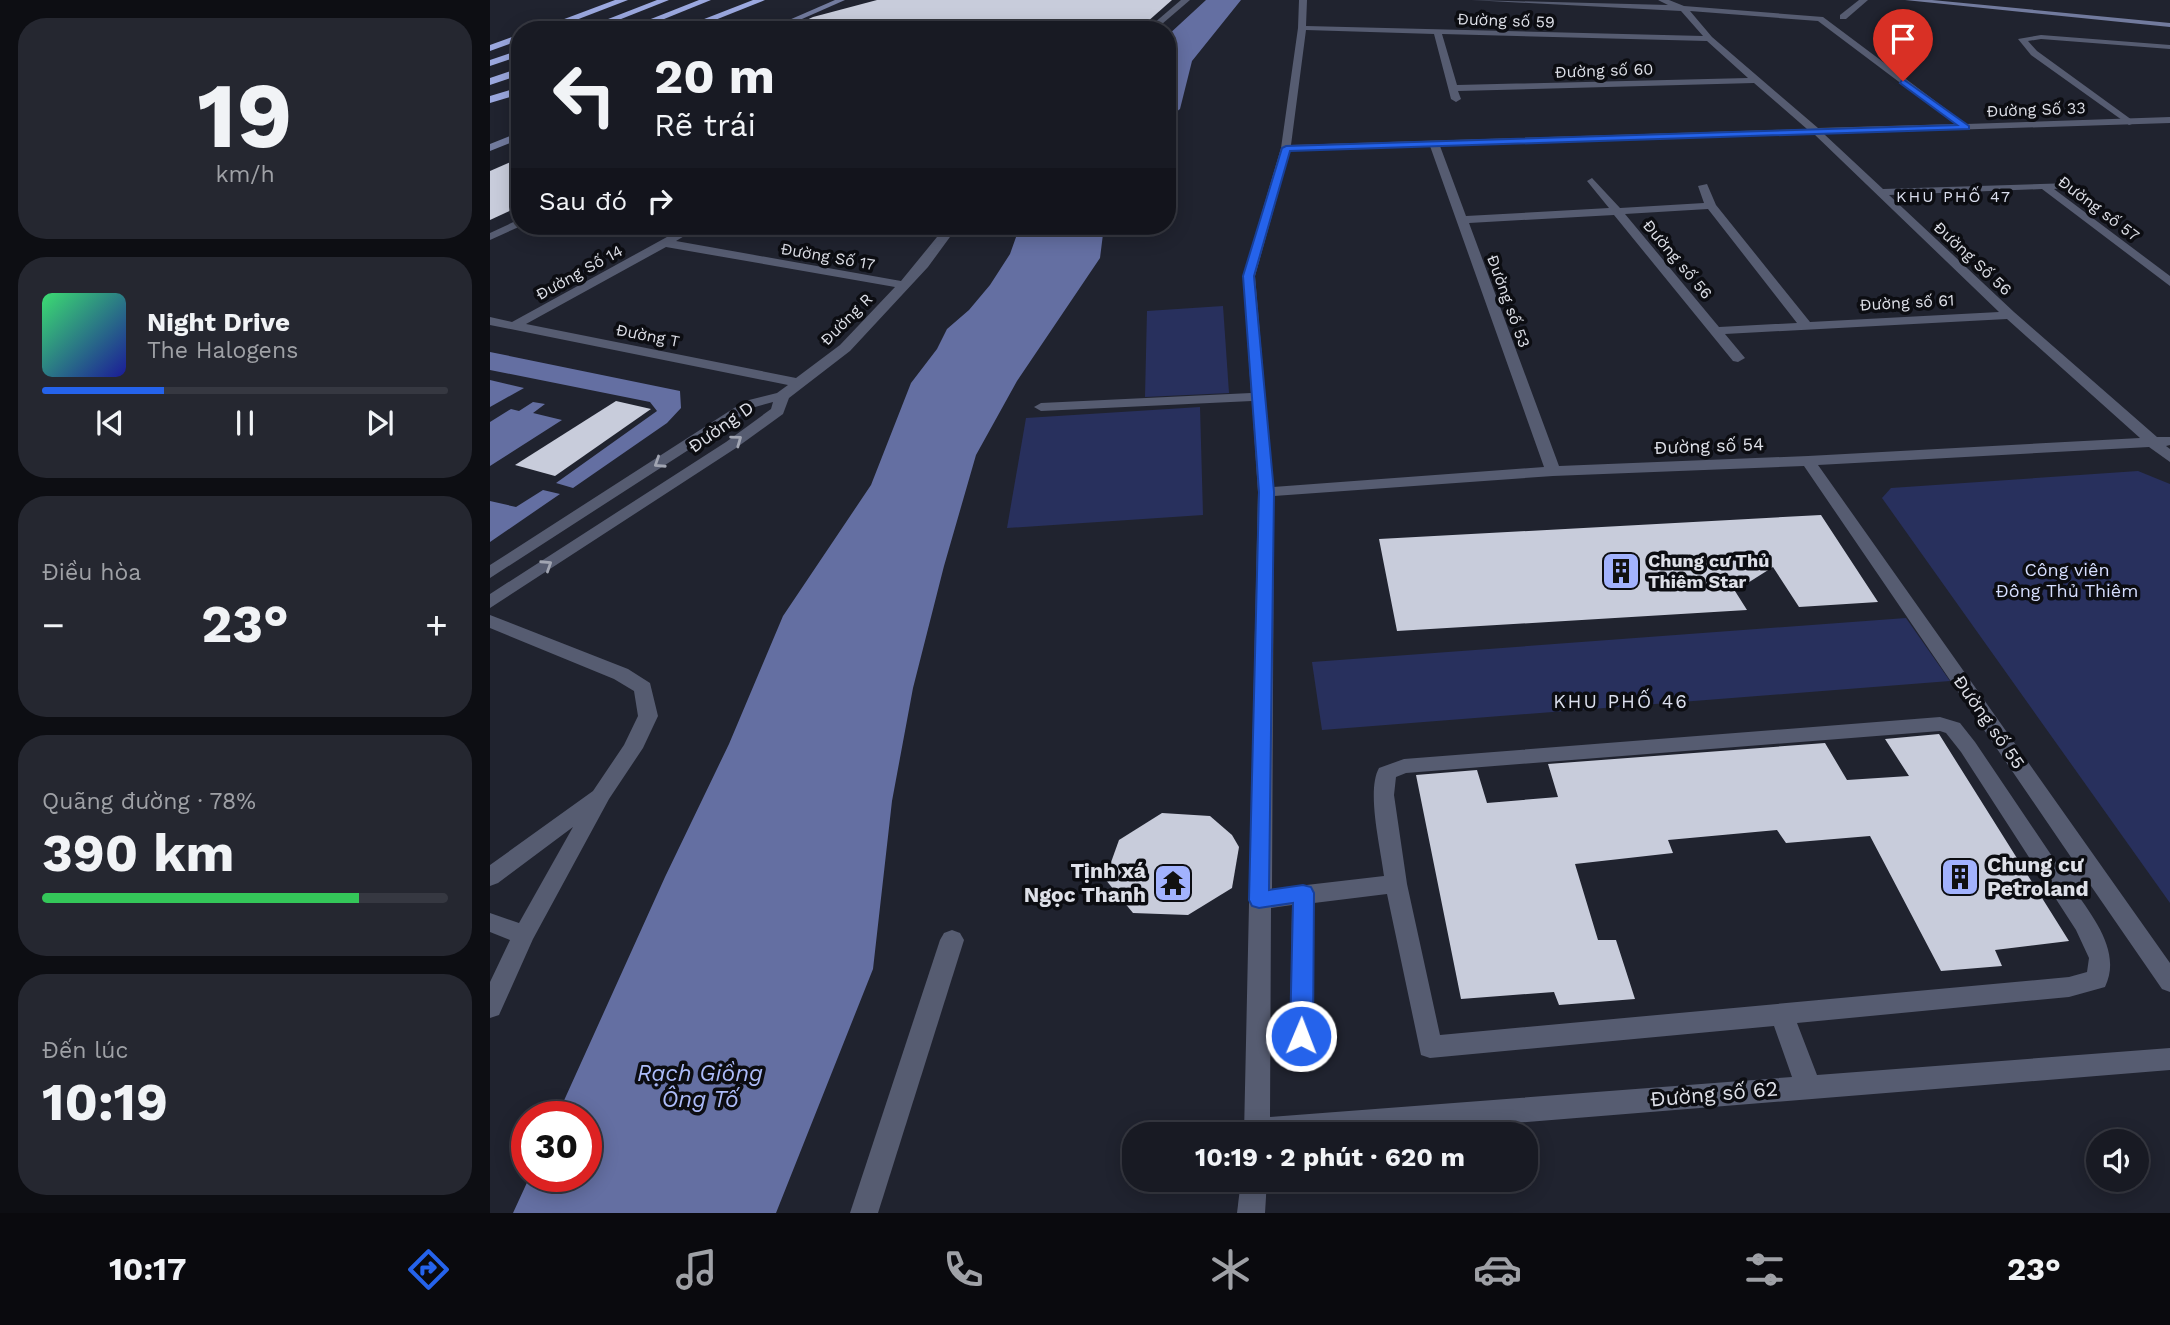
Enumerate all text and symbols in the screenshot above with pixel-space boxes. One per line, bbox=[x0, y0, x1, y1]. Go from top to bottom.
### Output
street label: Đường số 59 bbox=[1457, 9, 1555, 32]
pin bbox=[1873, 9, 1933, 81]
icon: arrive bbox=[1884, 20, 1922, 58]
text: 20 m bbox=[654, 47, 775, 105]
icon: left bbox=[539, 49, 630, 140]
street label: Đường số 60 bbox=[1555, 59, 1653, 82]
text: 19 bbox=[197, 62, 293, 169]
street label: Đường Số 33 bbox=[1986, 98, 2086, 121]
text: Rẽ trái bbox=[654, 106, 756, 144]
text: km/h bbox=[215, 161, 275, 188]
street label: Đường số 57 bbox=[2054, 172, 2143, 245]
icon: right bbox=[641, 182, 679, 220]
text: Sau đó bbox=[539, 186, 627, 216]
district label: KHU PHỐ 47 bbox=[1896, 186, 2012, 206]
street label: Đường số 56 bbox=[1639, 216, 1716, 303]
street label: Đường Số 56 bbox=[1930, 217, 2016, 299]
street label: Đường Số 17 bbox=[779, 239, 877, 274]
street label: Đường Số 14 bbox=[533, 241, 626, 304]
street label: Đường số 53 bbox=[1483, 252, 1534, 350]
street label: Đường R bbox=[816, 289, 876, 349]
street label: Đường số 61 bbox=[1859, 291, 1955, 314]
text: Night Drive bbox=[147, 307, 290, 337]
street label: Đường T bbox=[614, 320, 682, 351]
text: The Halogens bbox=[147, 337, 298, 364]
street label: Đường D bbox=[684, 396, 757, 457]
icon: previous bbox=[91, 404, 129, 442]
icon: pause bbox=[226, 404, 264, 442]
icon: next bbox=[361, 404, 399, 442]
street label: Đường số 54 bbox=[1654, 433, 1764, 458]
one-way arrow bbox=[729, 436, 742, 448]
one-way arrow bbox=[654, 455, 667, 467]
building icon: Chung cư Thủ Thiêm Star bbox=[1600, 550, 1642, 592]
place label: Chung cư Thủ Thiêm Star bbox=[1648, 550, 1769, 592]
text: Điều hòa bbox=[42, 559, 141, 586]
park label: Công viên Đông Thủ Thiêm bbox=[1996, 559, 2138, 601]
one-way arrow bbox=[539, 561, 552, 573]
text: 23° bbox=[201, 594, 289, 655]
text: − bbox=[42, 603, 65, 647]
text: + bbox=[425, 603, 448, 647]
street label: Đường số 55 bbox=[1949, 671, 2029, 773]
district label: KHU PHỐ 46 bbox=[1553, 688, 1689, 713]
text: Quãng đường · 78% bbox=[42, 788, 256, 815]
text: 390 km bbox=[42, 823, 235, 884]
place label: Chung cư Petroland bbox=[1987, 852, 2089, 901]
building icon: Chung cư Petroland bbox=[1939, 856, 1981, 898]
place label: Tịnh xá Ngọc Thanh bbox=[1024, 858, 1147, 907]
temple icon: Tịnh xá Ngọc Thanh bbox=[1152, 862, 1194, 904]
position arrow bbox=[1264, 999, 1338, 1073]
text: Đến lúc bbox=[42, 1037, 128, 1064]
water label: Rạch Giồng Ông Tố bbox=[637, 1060, 763, 1113]
text: 10:19 bbox=[42, 1072, 168, 1133]
street label: Đường số 62 bbox=[1649, 1075, 1779, 1112]
speed limit sign: 30 bbox=[511, 1101, 602, 1192]
map controls bbox=[2086, 1129, 2149, 1192]
button: sound bbox=[2086, 1129, 2149, 1192]
text: 10:19 · 2 phút · 620 m bbox=[1195, 1142, 1465, 1172]
icon: directions bbox=[404, 1245, 453, 1294]
icon: music bbox=[672, 1245, 721, 1294]
icon: phone bbox=[939, 1245, 988, 1294]
icon: climate bbox=[1206, 1245, 1255, 1294]
icon: car bbox=[1473, 1245, 1522, 1294]
icon: filters bbox=[1740, 1245, 1789, 1294]
text: 10:17 bbox=[109, 1250, 186, 1288]
text: 23° bbox=[2007, 1250, 2061, 1288]

